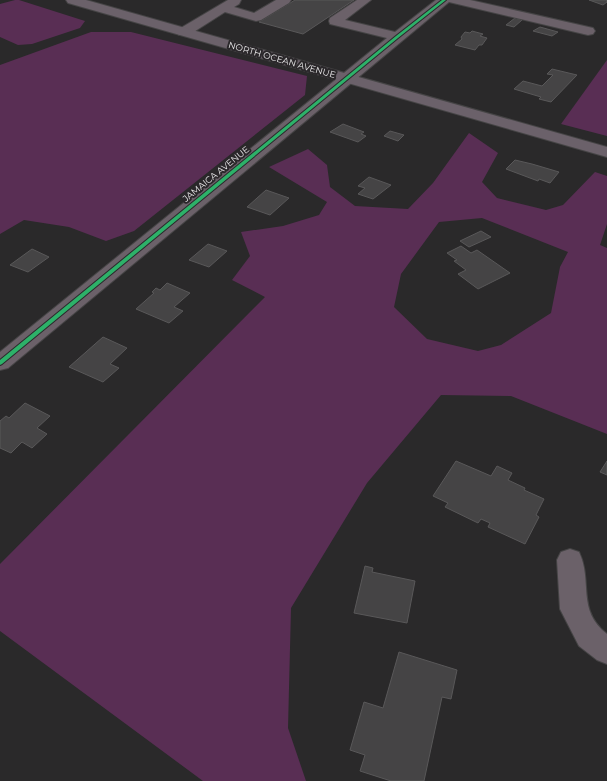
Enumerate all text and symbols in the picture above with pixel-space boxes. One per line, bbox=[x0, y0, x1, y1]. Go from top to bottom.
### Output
street label: NORTH OCEAN AVENUE bbox=[227, 39, 337, 80]
street label: JAMAICA AVENUE bbox=[179, 143, 251, 204]

